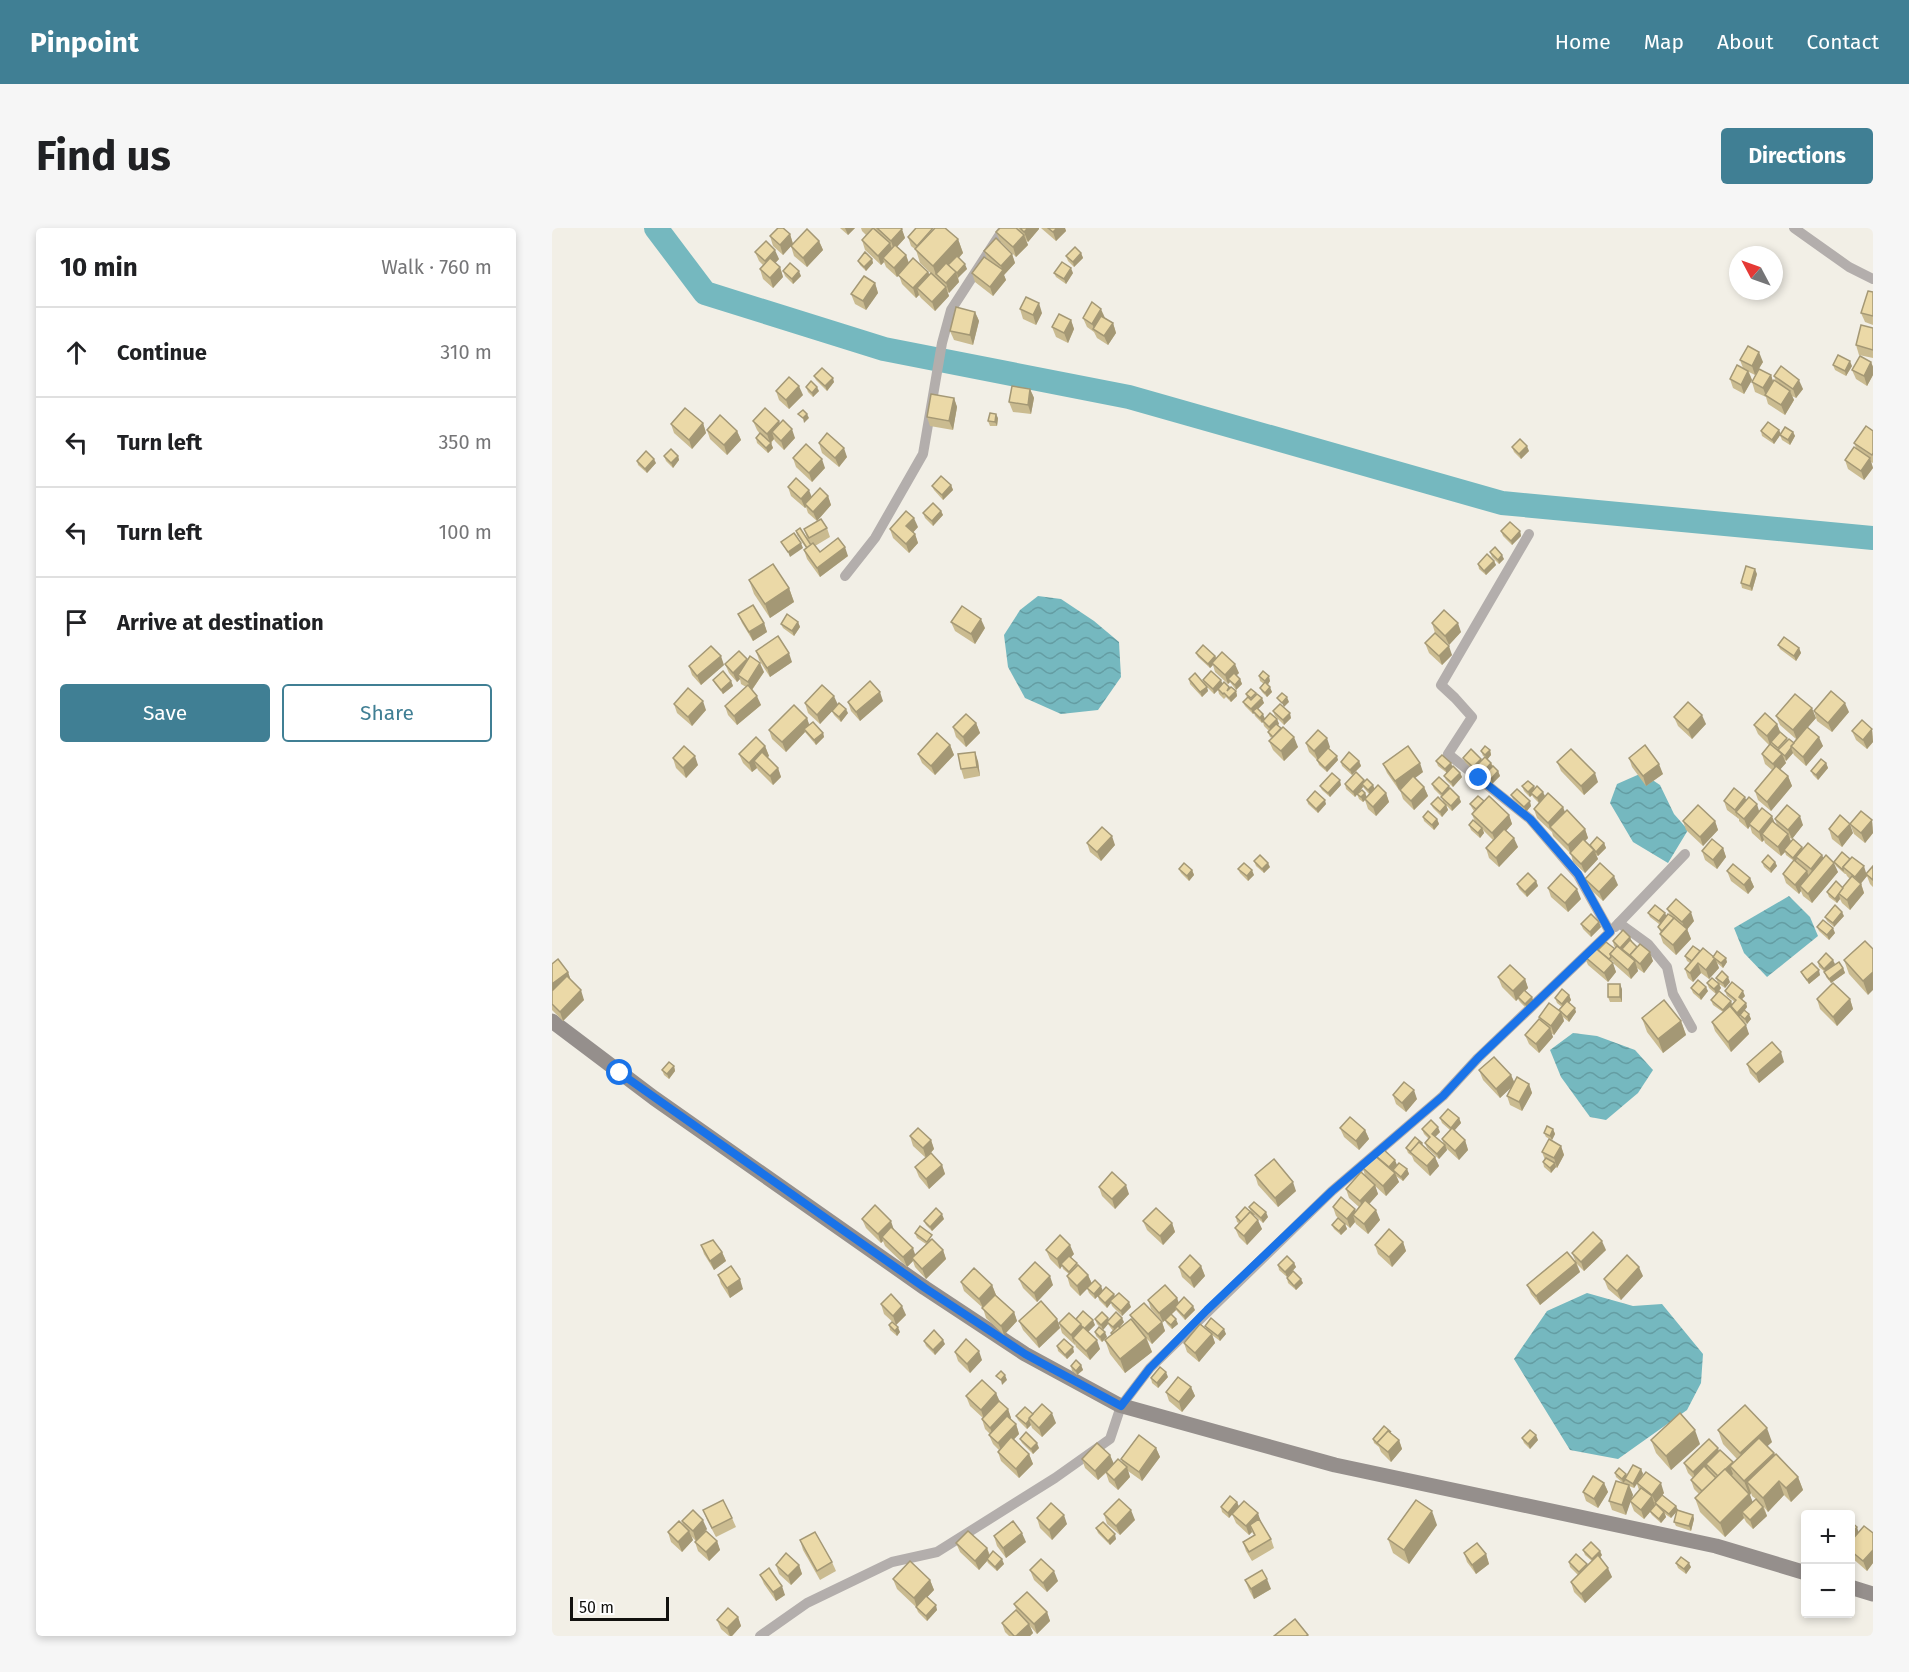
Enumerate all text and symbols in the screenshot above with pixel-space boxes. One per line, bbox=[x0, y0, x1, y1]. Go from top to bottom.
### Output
text: Pinpoint bbox=[30, 26, 139, 59]
text: Home bbox=[1555, 29, 1611, 55]
text: Map bbox=[1644, 29, 1684, 55]
text: About bbox=[1717, 29, 1774, 55]
text: Contact bbox=[1807, 29, 1879, 55]
button: Directions bbox=[1721, 128, 1873, 184]
text: Find us bbox=[36, 131, 171, 181]
north arrow bbox=[1729, 246, 1783, 300]
text: 10 min bbox=[60, 252, 138, 283]
text: Walk · 760 m bbox=[381, 255, 492, 279]
icon: ahead bbox=[60, 336, 93, 369]
text: Continue bbox=[117, 339, 207, 366]
text: 310 m bbox=[440, 340, 492, 364]
icon: left bbox=[60, 426, 93, 459]
text: Turn left bbox=[117, 429, 202, 456]
text: 350 m bbox=[438, 430, 492, 454]
icon: left bbox=[60, 516, 93, 549]
text: Turn left bbox=[117, 519, 202, 546]
text: 100 m bbox=[439, 520, 492, 544]
icon: arrive bbox=[60, 606, 93, 639]
text: Arrive at destination bbox=[117, 609, 324, 636]
button: Save bbox=[60, 684, 270, 742]
button: Share bbox=[282, 684, 492, 742]
route end bbox=[1465, 764, 1491, 790]
route start bbox=[606, 1059, 632, 1085]
map controls bbox=[1801, 1510, 1855, 1618]
button: + bbox=[1801, 1510, 1855, 1564]
button: − bbox=[1801, 1564, 1855, 1618]
scale bar bbox=[570, 1594, 669, 1622]
text: 50 m bbox=[579, 1598, 614, 1617]

